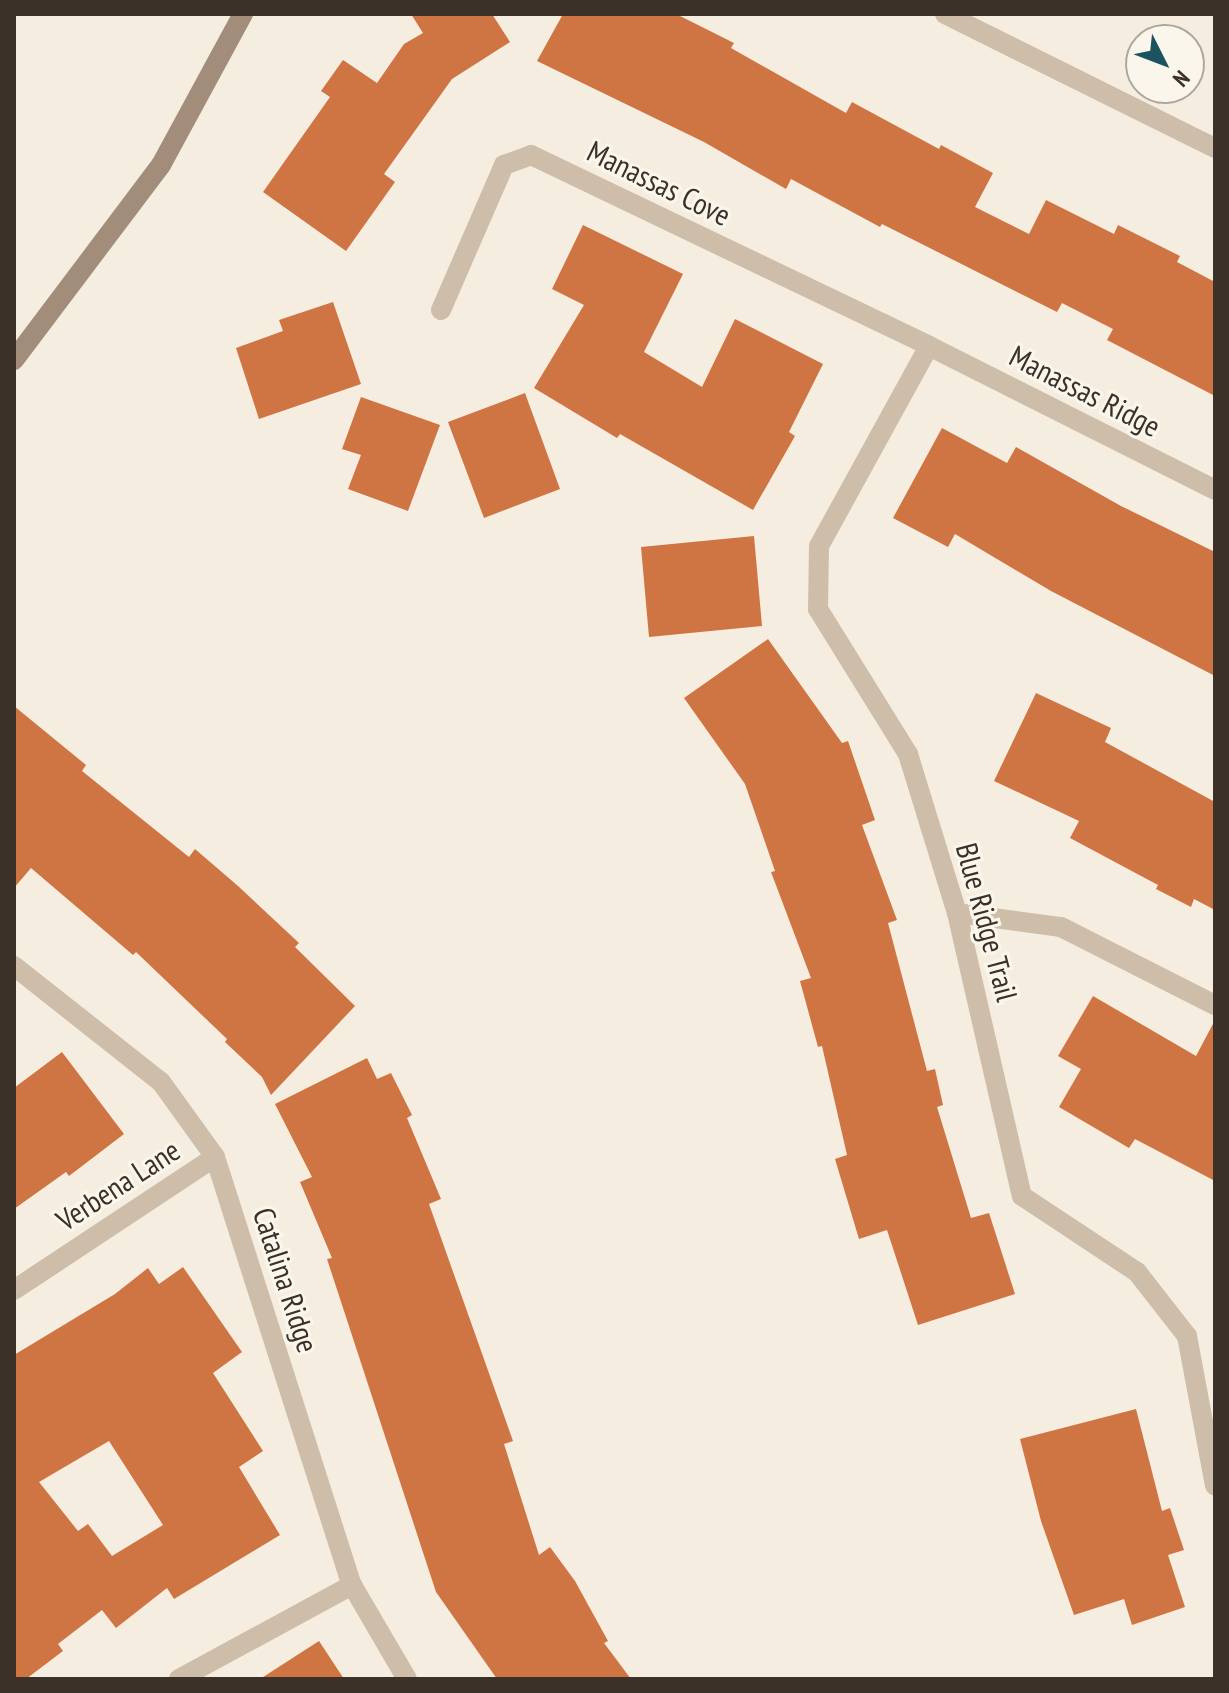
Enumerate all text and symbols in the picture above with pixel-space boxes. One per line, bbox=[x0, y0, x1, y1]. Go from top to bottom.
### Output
north arrow bbox=[1125, 24, 1205, 104]
text: N bbox=[1167, 65, 1196, 93]
street label: Manassas Cove bbox=[582, 133, 736, 233]
street label: Manassas Ridge bbox=[1004, 338, 1166, 444]
street label: Blue Ridge Trail bbox=[949, 839, 1025, 1005]
street label: Verbena Lane bbox=[50, 1132, 186, 1238]
street label: Catalina Ridge bbox=[246, 1203, 326, 1357]

